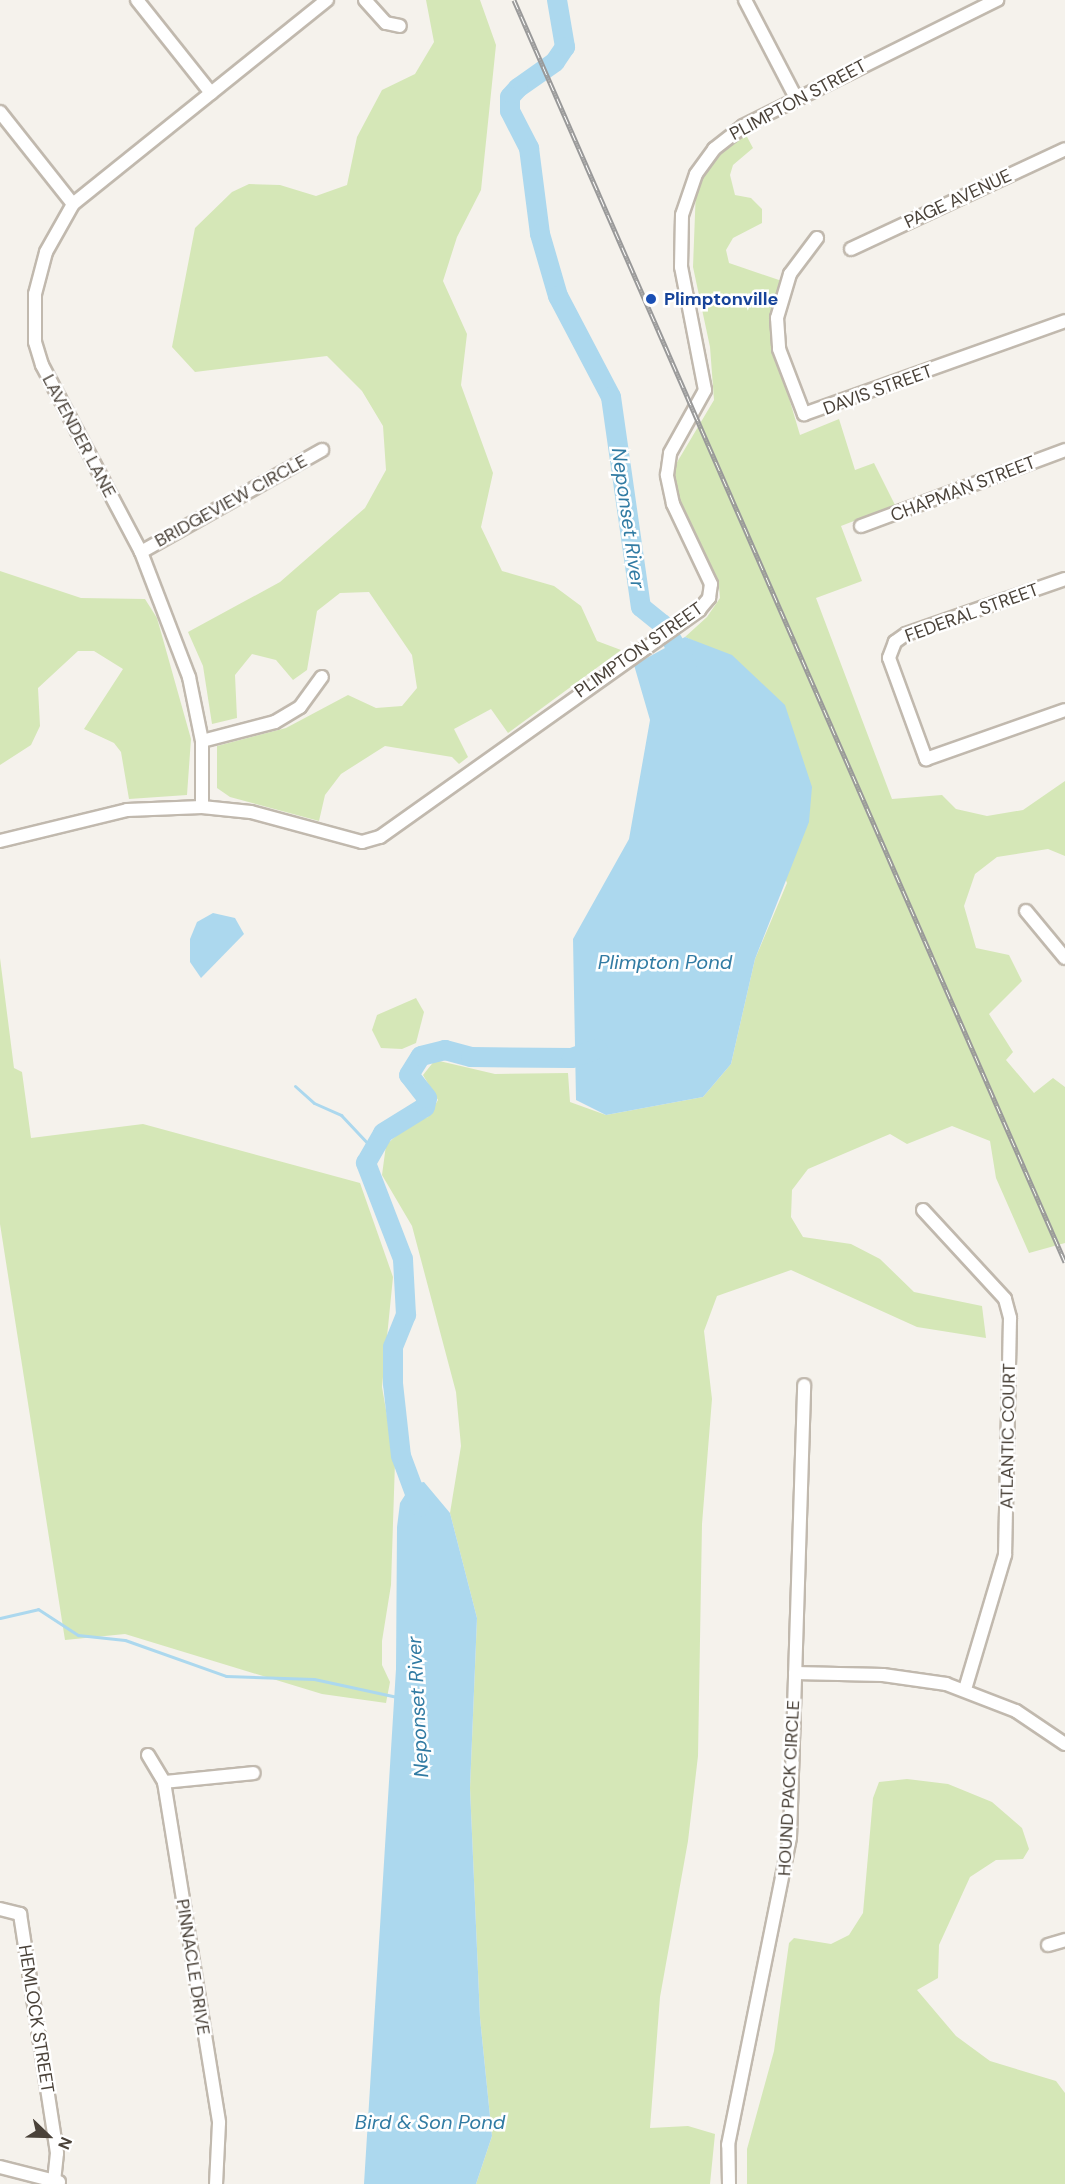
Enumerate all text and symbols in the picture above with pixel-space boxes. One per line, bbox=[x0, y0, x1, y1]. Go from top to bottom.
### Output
street label: PLIMPTON STREET bbox=[726, 55, 870, 145]
street label: PAGE AVENUE bbox=[901, 165, 1015, 233]
place label: Plimptonville bbox=[664, 288, 778, 310]
marker: Plimptonville bbox=[642, 290, 660, 308]
street label: DAVIS STREET bbox=[820, 360, 936, 420]
street label: LAVENDER LANE bbox=[37, 371, 121, 501]
water label: Neponset River bbox=[606, 446, 650, 590]
street label: BRIDGEVIEW CIRCLE bbox=[151, 450, 311, 552]
street label: CHAPMAN STREET bbox=[888, 451, 1038, 527]
street label: FEDERAL STREET bbox=[902, 579, 1042, 647]
street label: PLIMPTON STREET bbox=[571, 598, 707, 702]
water label: Plimpton Pond bbox=[598, 950, 732, 974]
street label: ATLANTIC COURT bbox=[996, 1363, 1020, 1509]
water label: Neponset River bbox=[402, 1636, 434, 1778]
street label: HOUND PACK CIRCLE bbox=[774, 1699, 804, 1877]
street label: PINNACLE DRIVE bbox=[172, 1897, 214, 2037]
street label: HEMLOCK STREET bbox=[14, 1944, 58, 2094]
north arrow bbox=[18, 2106, 78, 2166]
water label: Bird & Son Pond bbox=[355, 2110, 505, 2134]
text: N bbox=[53, 2134, 77, 2153]

